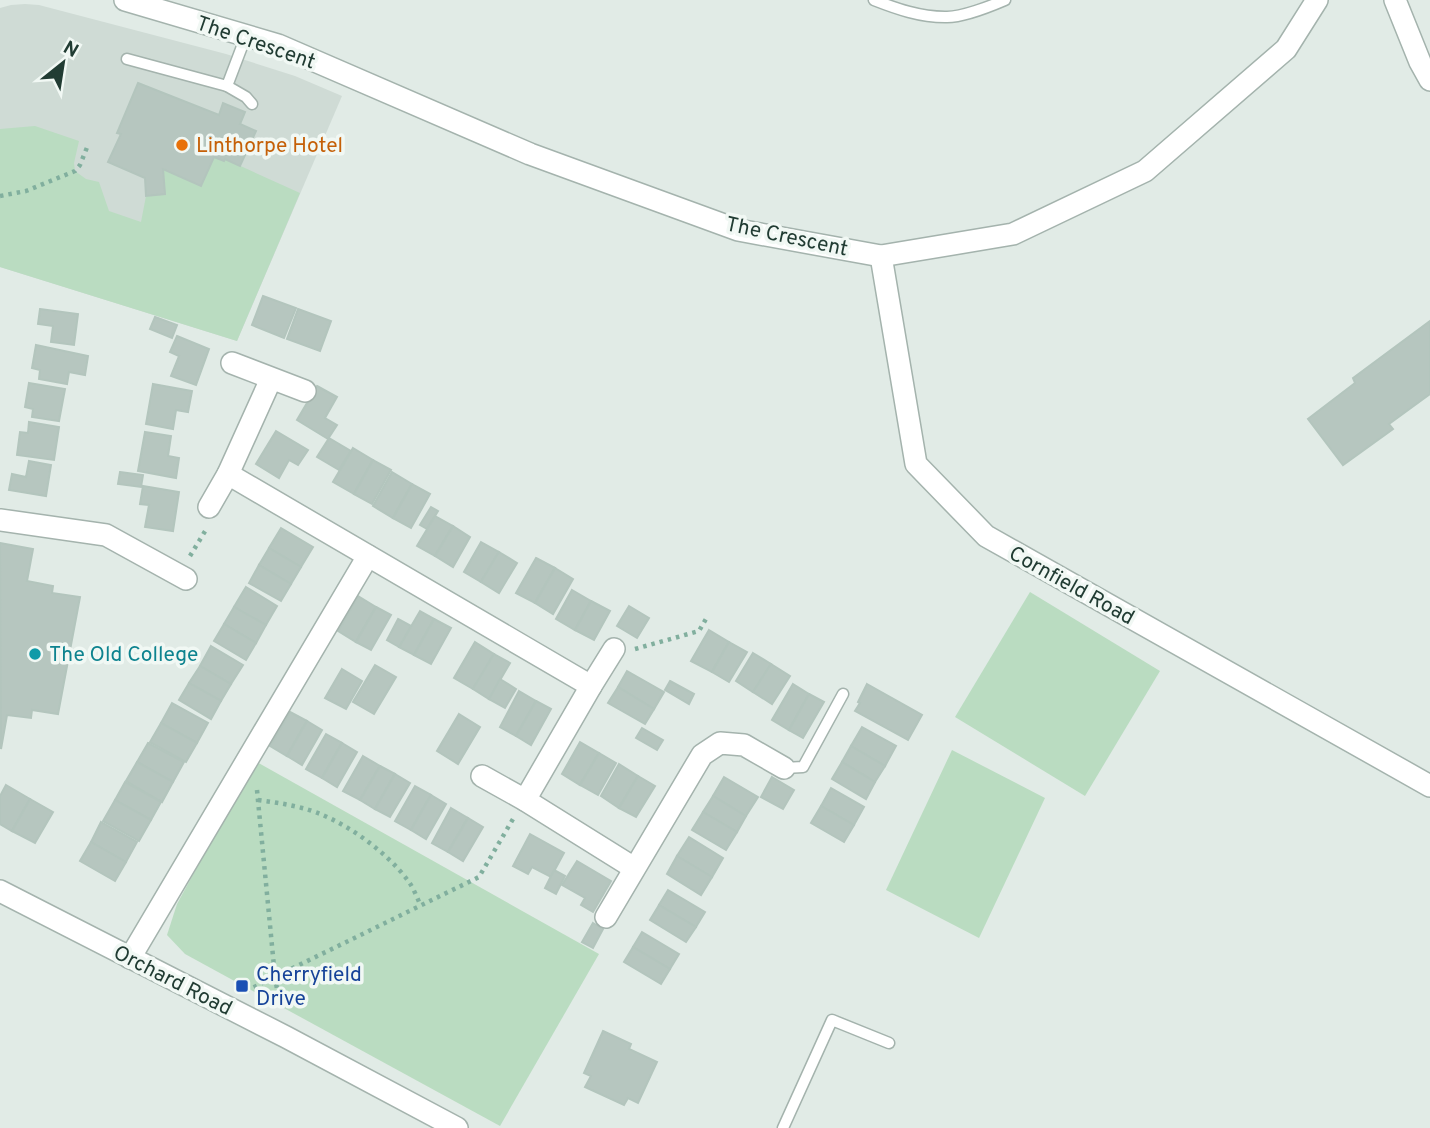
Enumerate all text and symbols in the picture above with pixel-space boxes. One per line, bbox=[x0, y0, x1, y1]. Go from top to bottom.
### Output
street label: The Crescent bbox=[192, 10, 319, 76]
north arrow bbox=[28, 28, 98, 98]
text: N bbox=[59, 36, 82, 64]
place label: Linthorpe Hotel bbox=[196, 133, 343, 160]
marker: Linthorpe Hotel bbox=[174, 137, 190, 153]
street label: The Crescent bbox=[723, 211, 850, 264]
street label: Cornfield Road bbox=[1004, 541, 1139, 632]
place label: The Old College bbox=[49, 642, 198, 669]
marker: The Old College bbox=[27, 646, 43, 662]
street label: Orchard Road bbox=[108, 940, 236, 1023]
place label: Cherryfield Drive bbox=[256, 962, 362, 1013]
marker: Cherryfield Drive bbox=[234, 978, 250, 994]

